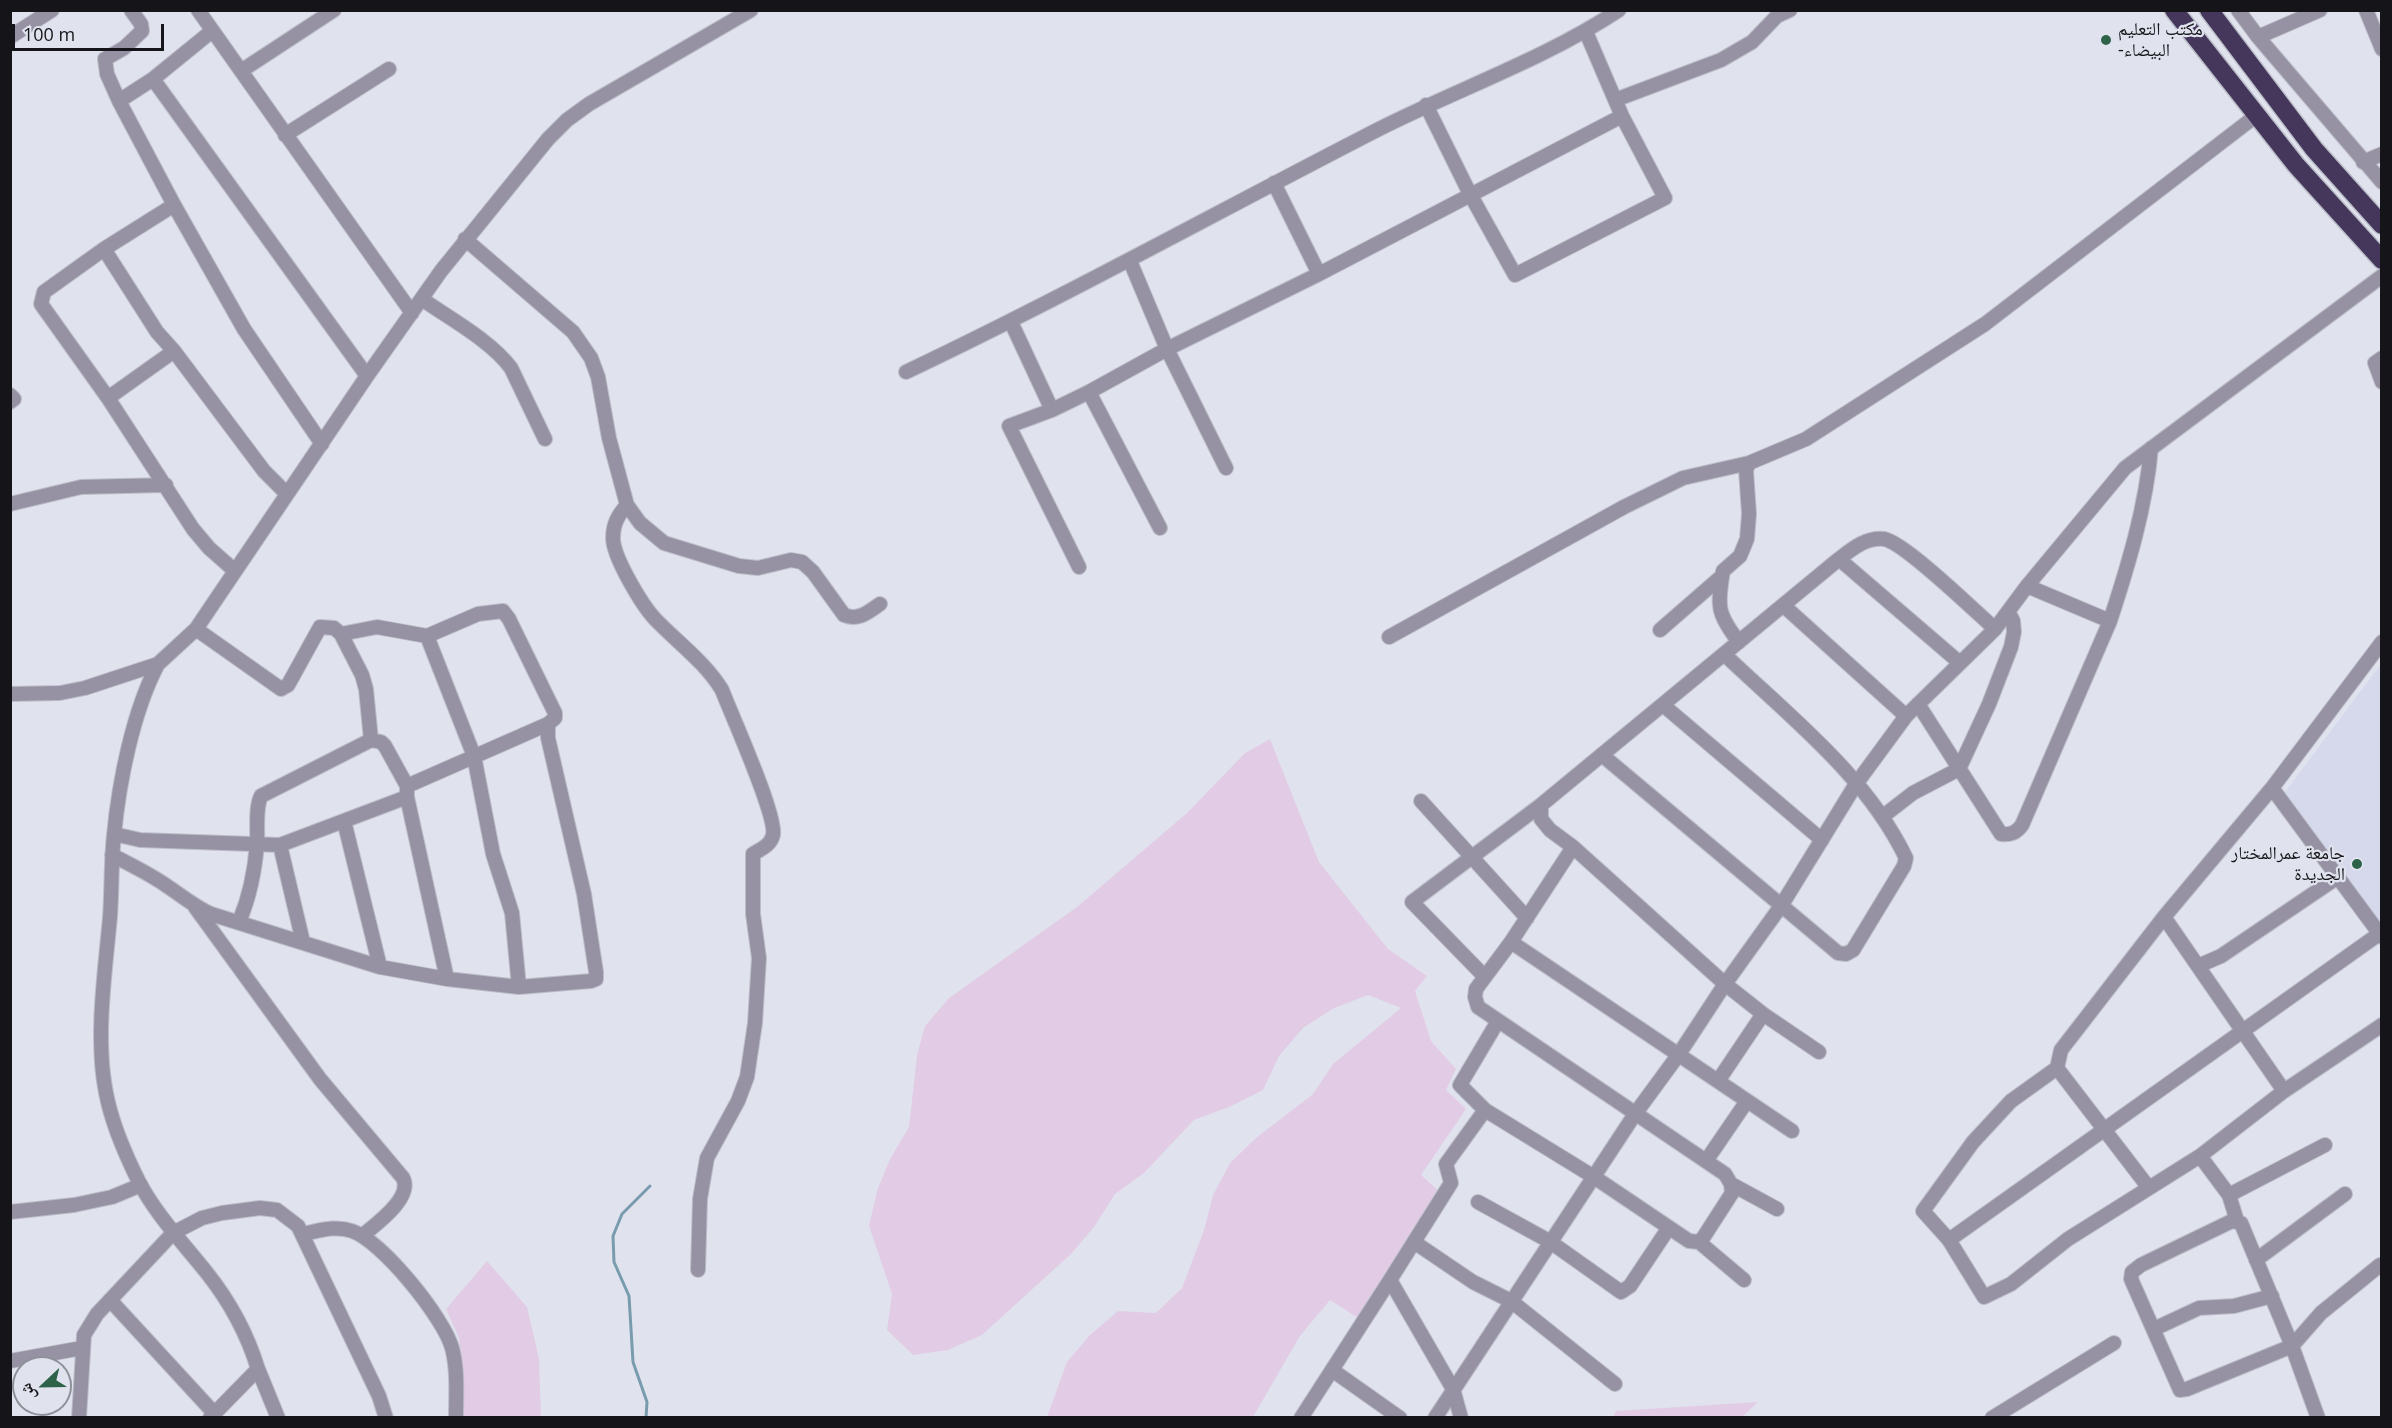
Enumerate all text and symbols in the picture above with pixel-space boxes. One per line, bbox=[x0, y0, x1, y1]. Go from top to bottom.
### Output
scale bar bbox=[15, 12, 166, 50]
place label: مكتب التعليم -البيضاء bbox=[2118, 19, 2203, 62]
text: 100 m bbox=[23, 22, 75, 46]
marker: مكتب التعليم -البيضاء bbox=[2099, 33, 2113, 47]
place label: جامعة عمرالمختار الجديدة bbox=[2231, 843, 2345, 886]
marker: جامعة عمرالمختار الجديدة bbox=[2350, 857, 2364, 871]
north arrow bbox=[12, 1356, 72, 1416]
text: ش bbox=[14, 1380, 41, 1404]

